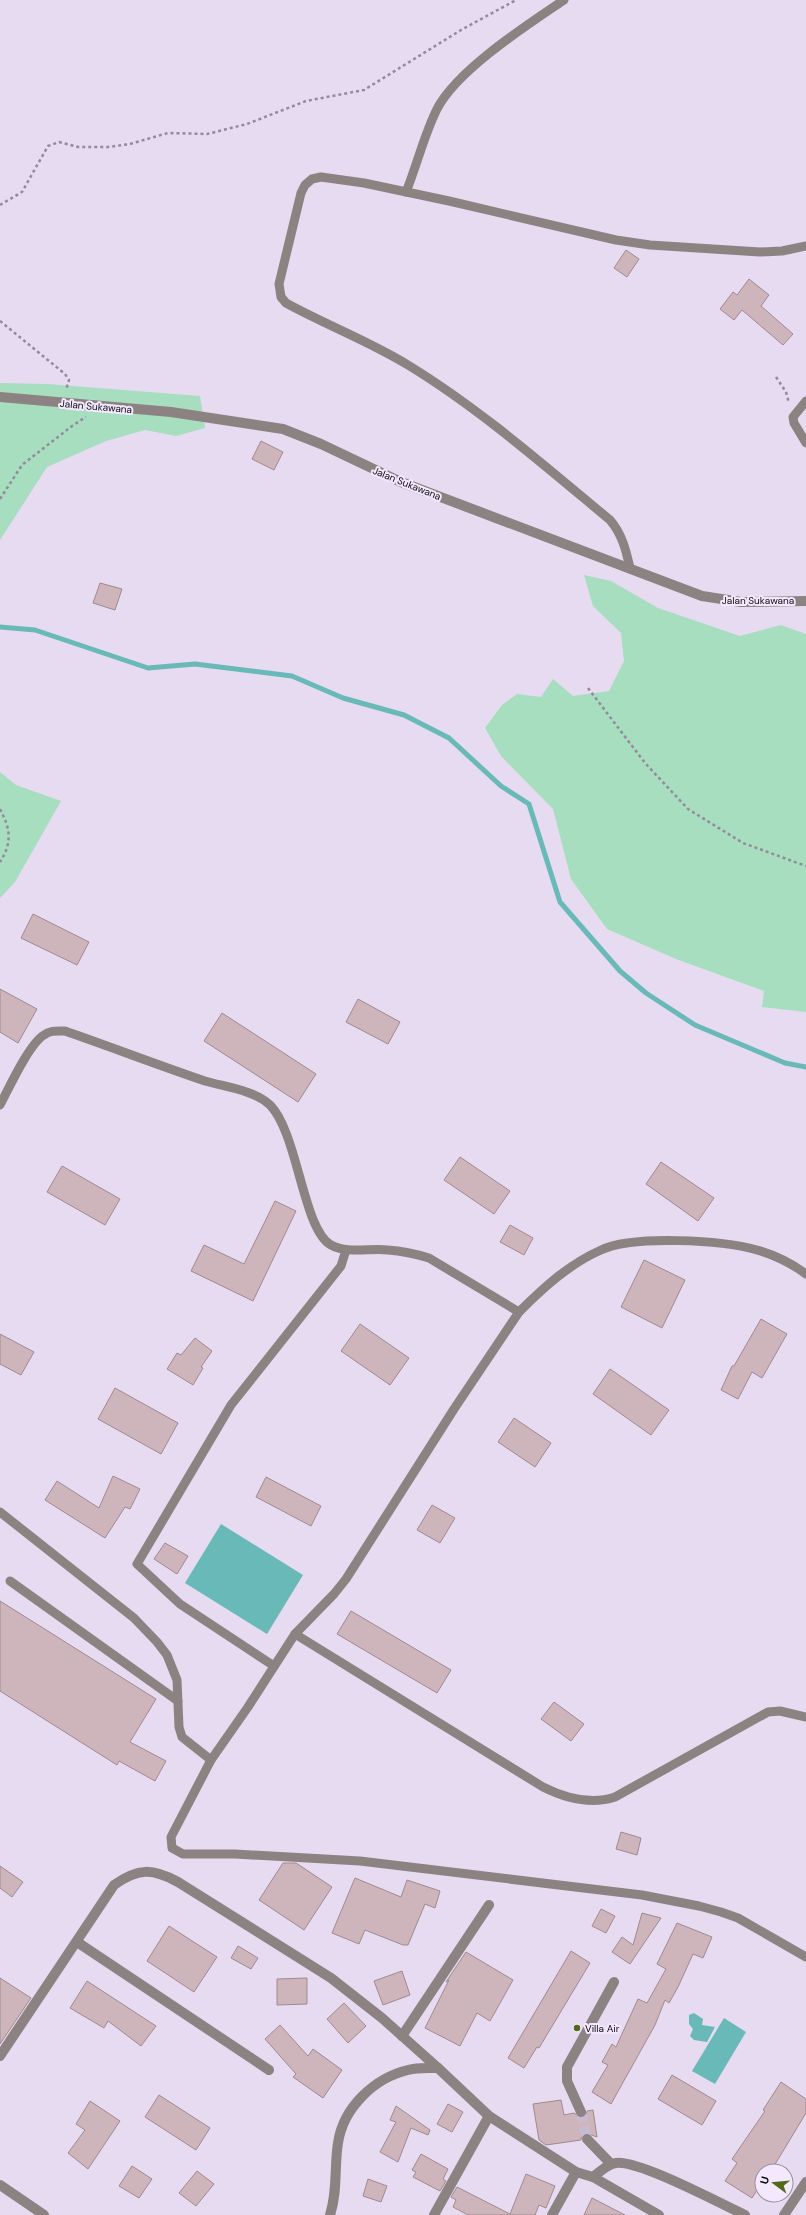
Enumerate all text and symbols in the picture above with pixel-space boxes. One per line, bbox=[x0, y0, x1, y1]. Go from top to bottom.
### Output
street label: Jalan Sukawana bbox=[59, 397, 133, 416]
street label: Jalan Sukawana bbox=[371, 464, 443, 503]
street label: Jalan Sukawana bbox=[722, 594, 794, 607]
place label: Villa Air bbox=[585, 2022, 620, 2035]
marker: Villa Air bbox=[572, 2023, 582, 2033]
north arrow bbox=[754, 2163, 794, 2203]
text: U bbox=[757, 2175, 772, 2186]

